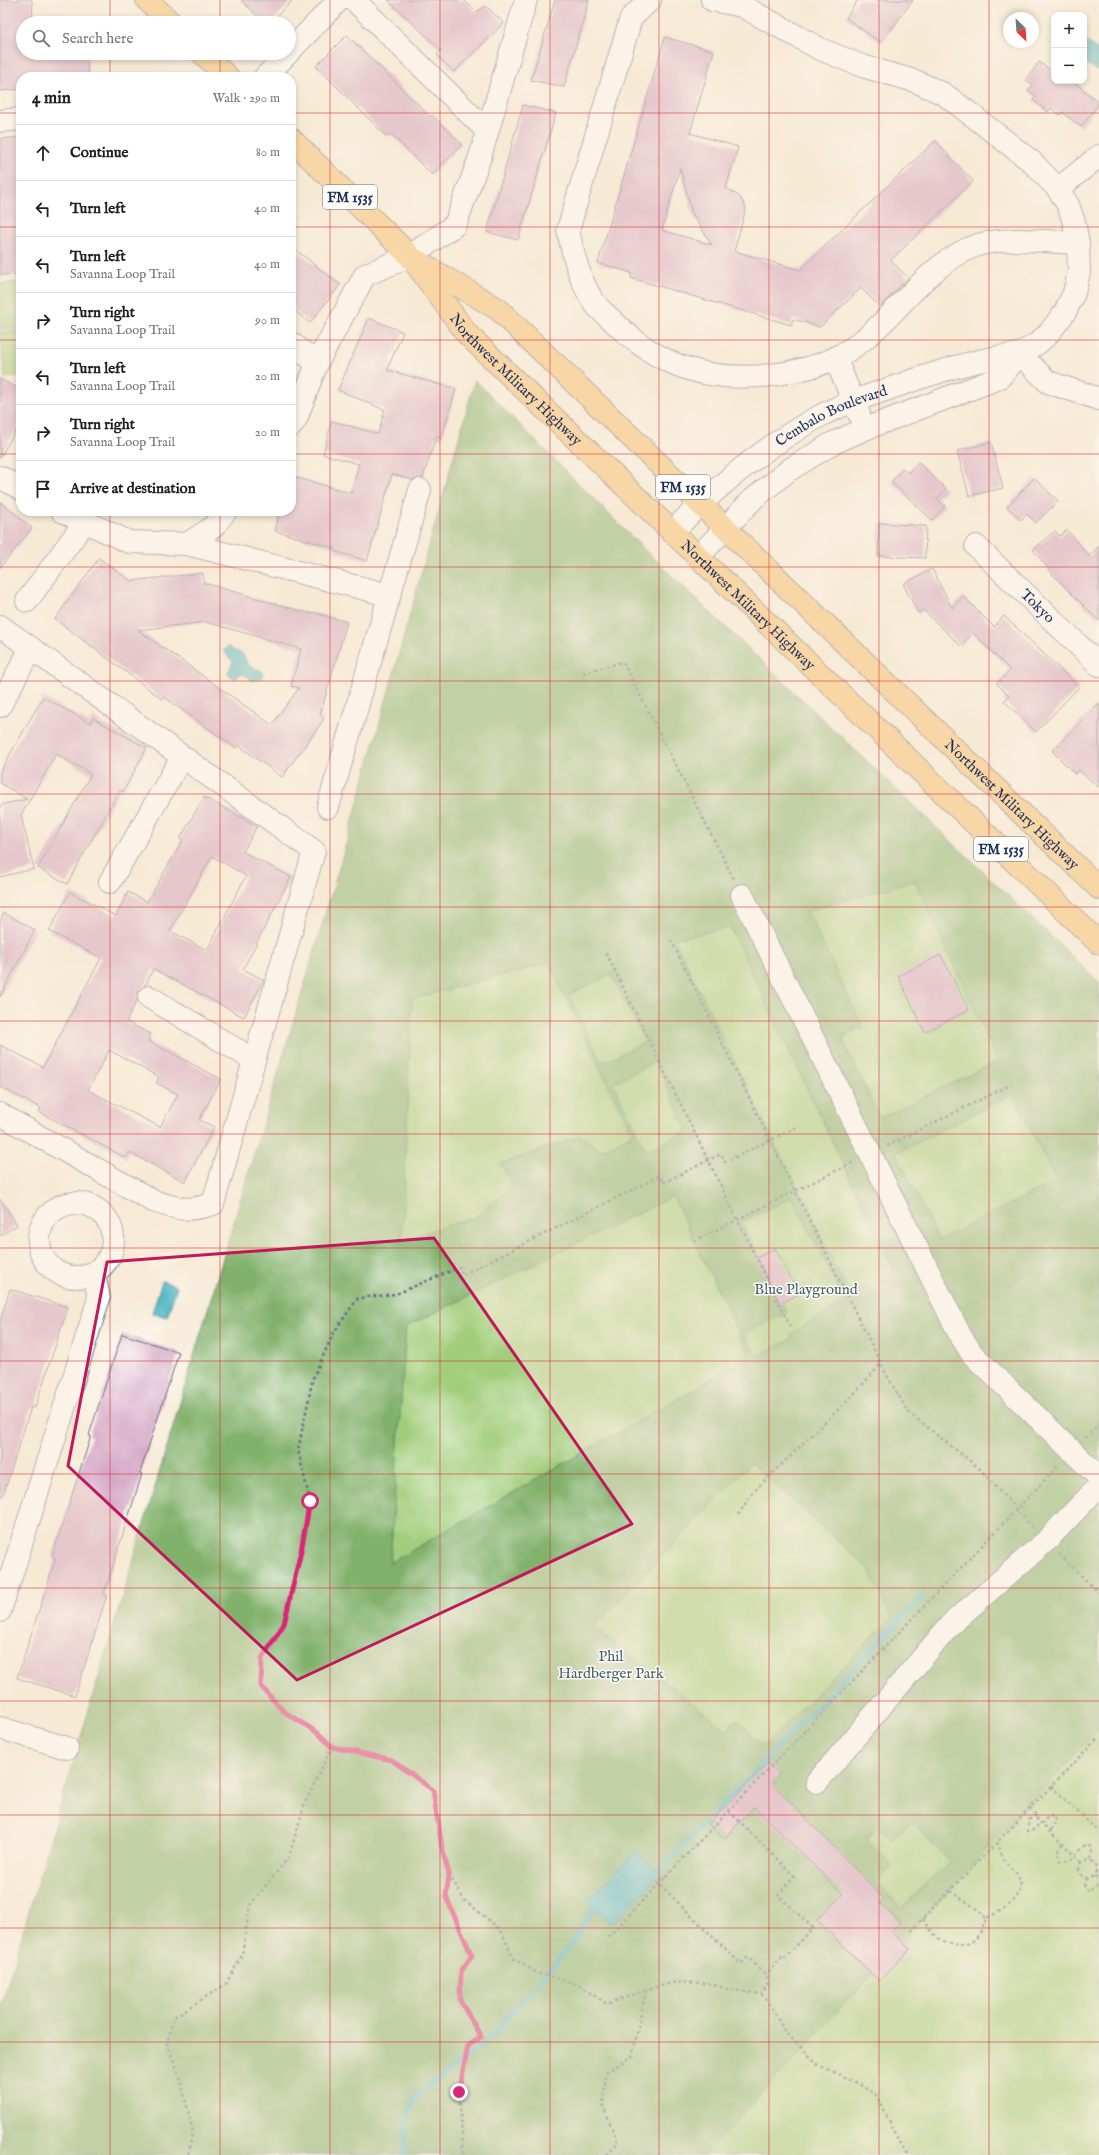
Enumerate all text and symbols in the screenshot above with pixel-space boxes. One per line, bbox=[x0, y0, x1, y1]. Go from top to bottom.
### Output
north arrow bbox=[1003, 12, 1039, 48]
map controls bbox=[1051, 12, 1087, 84]
button: + bbox=[1051, 12, 1087, 48]
search box bbox=[16, 16, 296, 60]
icon: search bbox=[30, 27, 52, 49]
text: Search here bbox=[62, 29, 133, 48]
button: − bbox=[1051, 48, 1087, 84]
text: 4 min bbox=[32, 88, 71, 109]
text: Walk · 290 m bbox=[213, 90, 280, 107]
icon: ahead bbox=[32, 142, 54, 164]
text: Continue bbox=[70, 143, 128, 162]
text: 80 m bbox=[256, 144, 280, 161]
road number: FM 1535 bbox=[323, 185, 377, 209]
icon: left bbox=[32, 198, 54, 220]
text: Turn left bbox=[70, 199, 126, 218]
text: 40 m bbox=[254, 200, 280, 217]
text: Turn left bbox=[70, 247, 126, 266]
icon: left bbox=[32, 254, 54, 276]
text: 40 m bbox=[254, 256, 280, 273]
text: Savanna Loop Trail bbox=[70, 266, 175, 283]
text: Turn right bbox=[70, 303, 135, 322]
icon: right bbox=[32, 310, 54, 332]
street label: Northwest Military Highway bbox=[445, 310, 586, 450]
text: 90 m bbox=[255, 312, 280, 329]
text: Savanna Loop Trail bbox=[70, 322, 175, 339]
text: Turn left bbox=[70, 359, 126, 378]
icon: left bbox=[32, 366, 54, 388]
text: 20 m bbox=[255, 368, 280, 385]
text: Savanna Loop Trail bbox=[70, 378, 175, 395]
street label: Cembalo Boulevard bbox=[772, 381, 891, 451]
text: Turn right bbox=[70, 415, 135, 434]
icon: right bbox=[32, 422, 54, 444]
text: 20 m bbox=[255, 424, 280, 441]
text: Savanna Loop Trail bbox=[70, 434, 175, 451]
road number: FM 1535 bbox=[656, 475, 710, 499]
icon: arrive bbox=[32, 478, 54, 500]
text: Arrive at destination bbox=[70, 479, 196, 498]
street label: Northwest Military Highway bbox=[676, 536, 820, 675]
street label: Tokyo bbox=[1016, 585, 1059, 627]
street label: Northwest Military Highway bbox=[940, 735, 1084, 874]
road number: FM 1535 bbox=[974, 837, 1028, 861]
park label: Blue Playground bbox=[754, 1280, 859, 1299]
route start bbox=[301, 1492, 319, 1510]
park label: Phil Hardberger Park bbox=[558, 1647, 665, 1683]
route end bbox=[450, 2083, 468, 2101]

